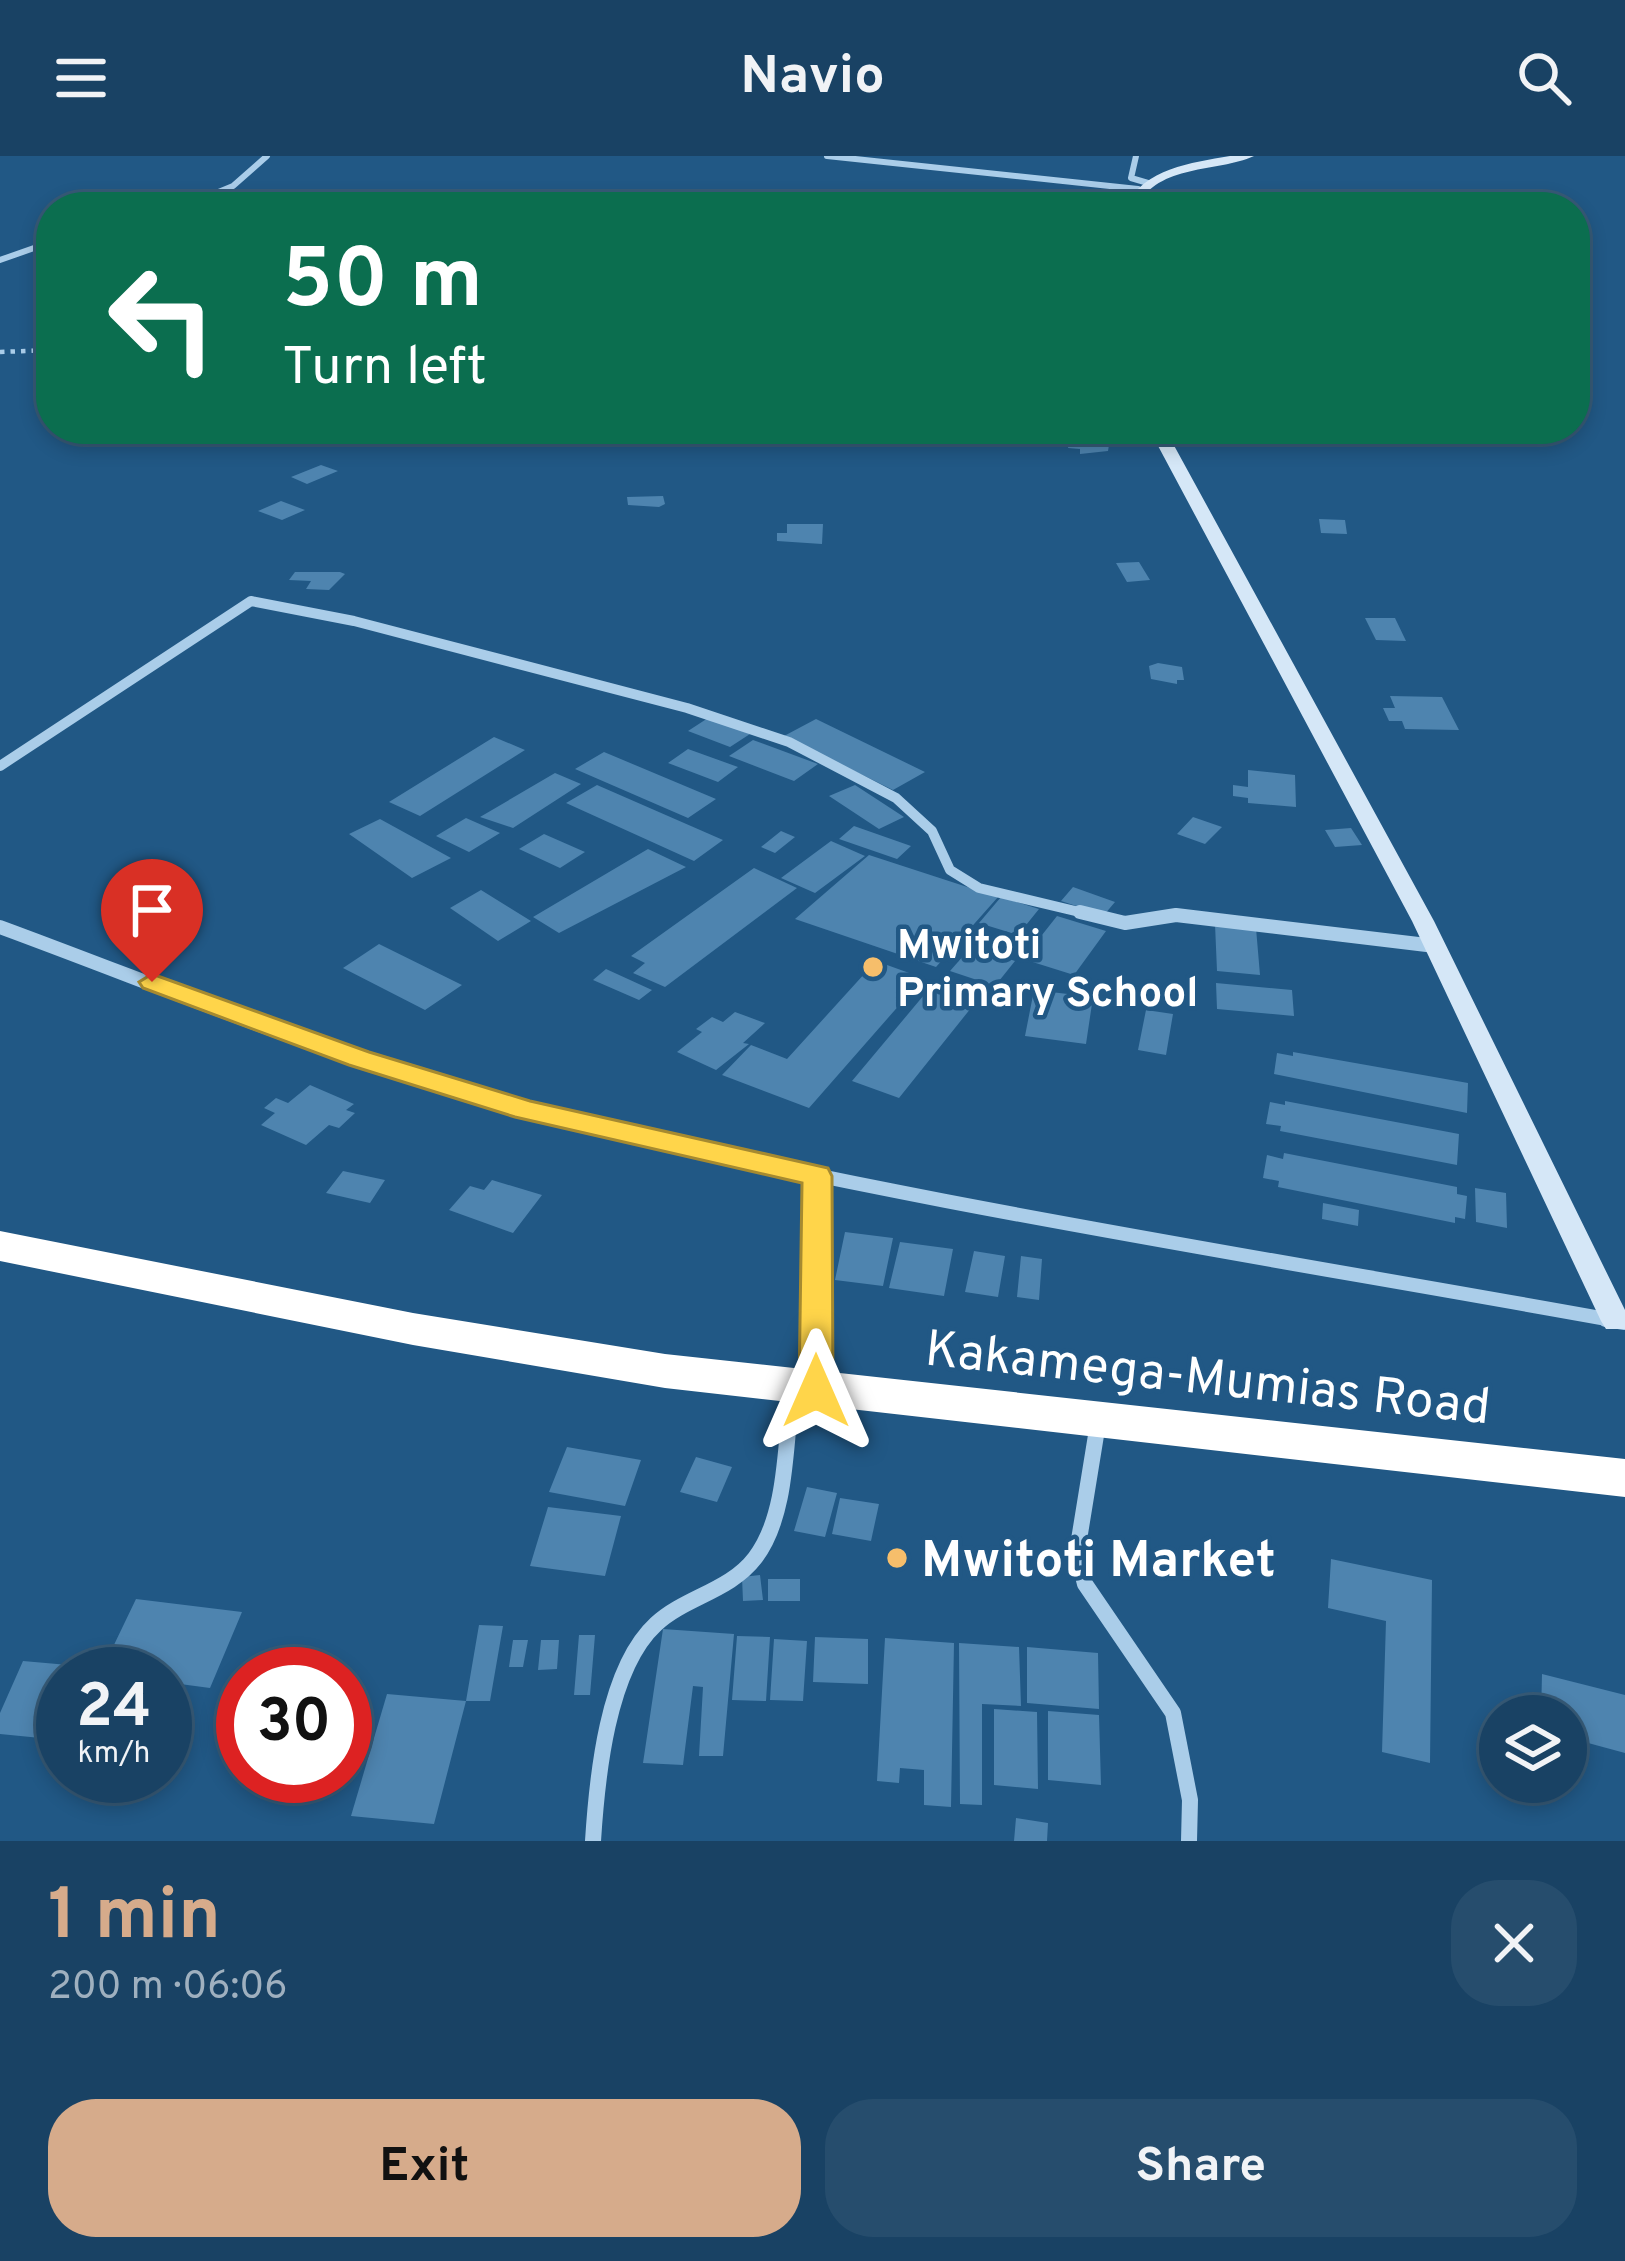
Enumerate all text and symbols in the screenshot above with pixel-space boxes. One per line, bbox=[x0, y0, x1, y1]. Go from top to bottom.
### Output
text: Navio bbox=[740, 44, 885, 113]
icon: menu bbox=[48, 45, 114, 111]
icon: search bbox=[1511, 45, 1577, 111]
text: 50 m bbox=[282, 231, 483, 337]
icon: left bbox=[84, 240, 240, 396]
text: Turn left bbox=[282, 335, 487, 404]
pin bbox=[101, 859, 203, 982]
icon: arrive bbox=[119, 877, 185, 943]
place label: Mwitoti Primary School bbox=[897, 921, 1199, 1022]
marker: Mwitoti Primary School bbox=[860, 954, 886, 980]
street label: Kakamega-Mumias Road bbox=[922, 1319, 1493, 1443]
position arrow bbox=[753, 1328, 879, 1454]
place label: Mwitoti Market bbox=[921, 1531, 1276, 1596]
marker: Mwitoti Market bbox=[884, 1545, 910, 1571]
speed limit sign: 30 bbox=[216, 1647, 372, 1803]
text: 24 bbox=[76, 1672, 152, 1748]
map controls bbox=[1479, 1695, 1587, 1803]
button: layers bbox=[1479, 1695, 1587, 1803]
text: km/h bbox=[78, 1736, 150, 1773]
text: 1 min bbox=[48, 1873, 221, 1965]
button: close bbox=[1451, 1880, 1577, 2006]
text: 200 m · 06:06 bbox=[48, 1964, 288, 2013]
button: Exit bbox=[48, 2099, 801, 2237]
button: Share bbox=[825, 2099, 1577, 2237]

